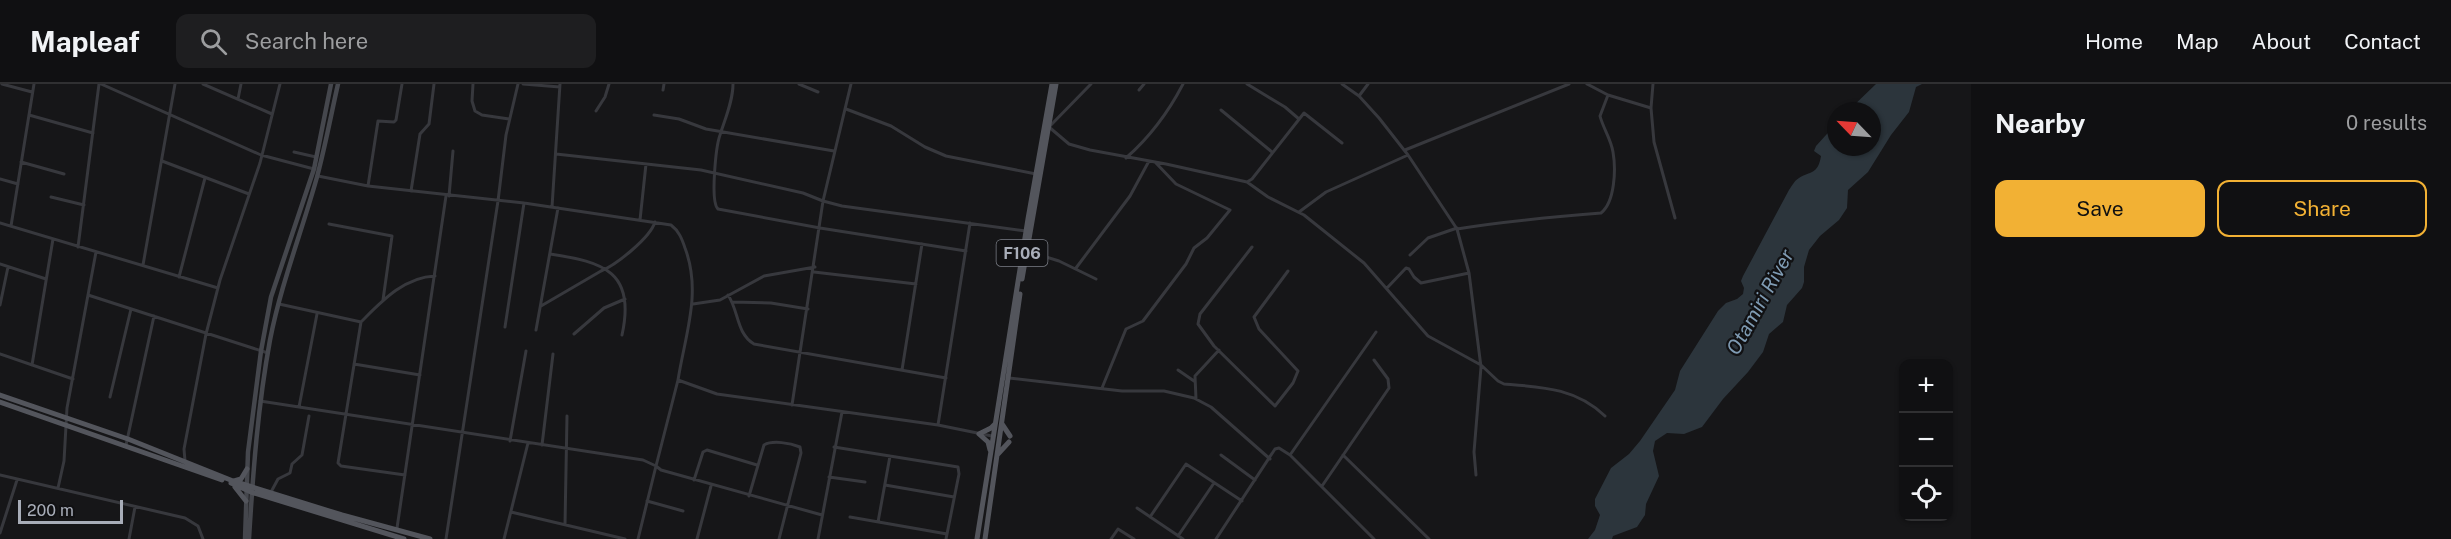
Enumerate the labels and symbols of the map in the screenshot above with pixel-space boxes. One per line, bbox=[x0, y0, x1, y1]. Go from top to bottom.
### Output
north arrow bbox=[1827, 102, 1881, 156]
road number: F106 bbox=[996, 240, 1048, 266]
water label: Otamiri River bbox=[1721, 245, 1799, 359]
scale bar bbox=[18, 497, 123, 524]

